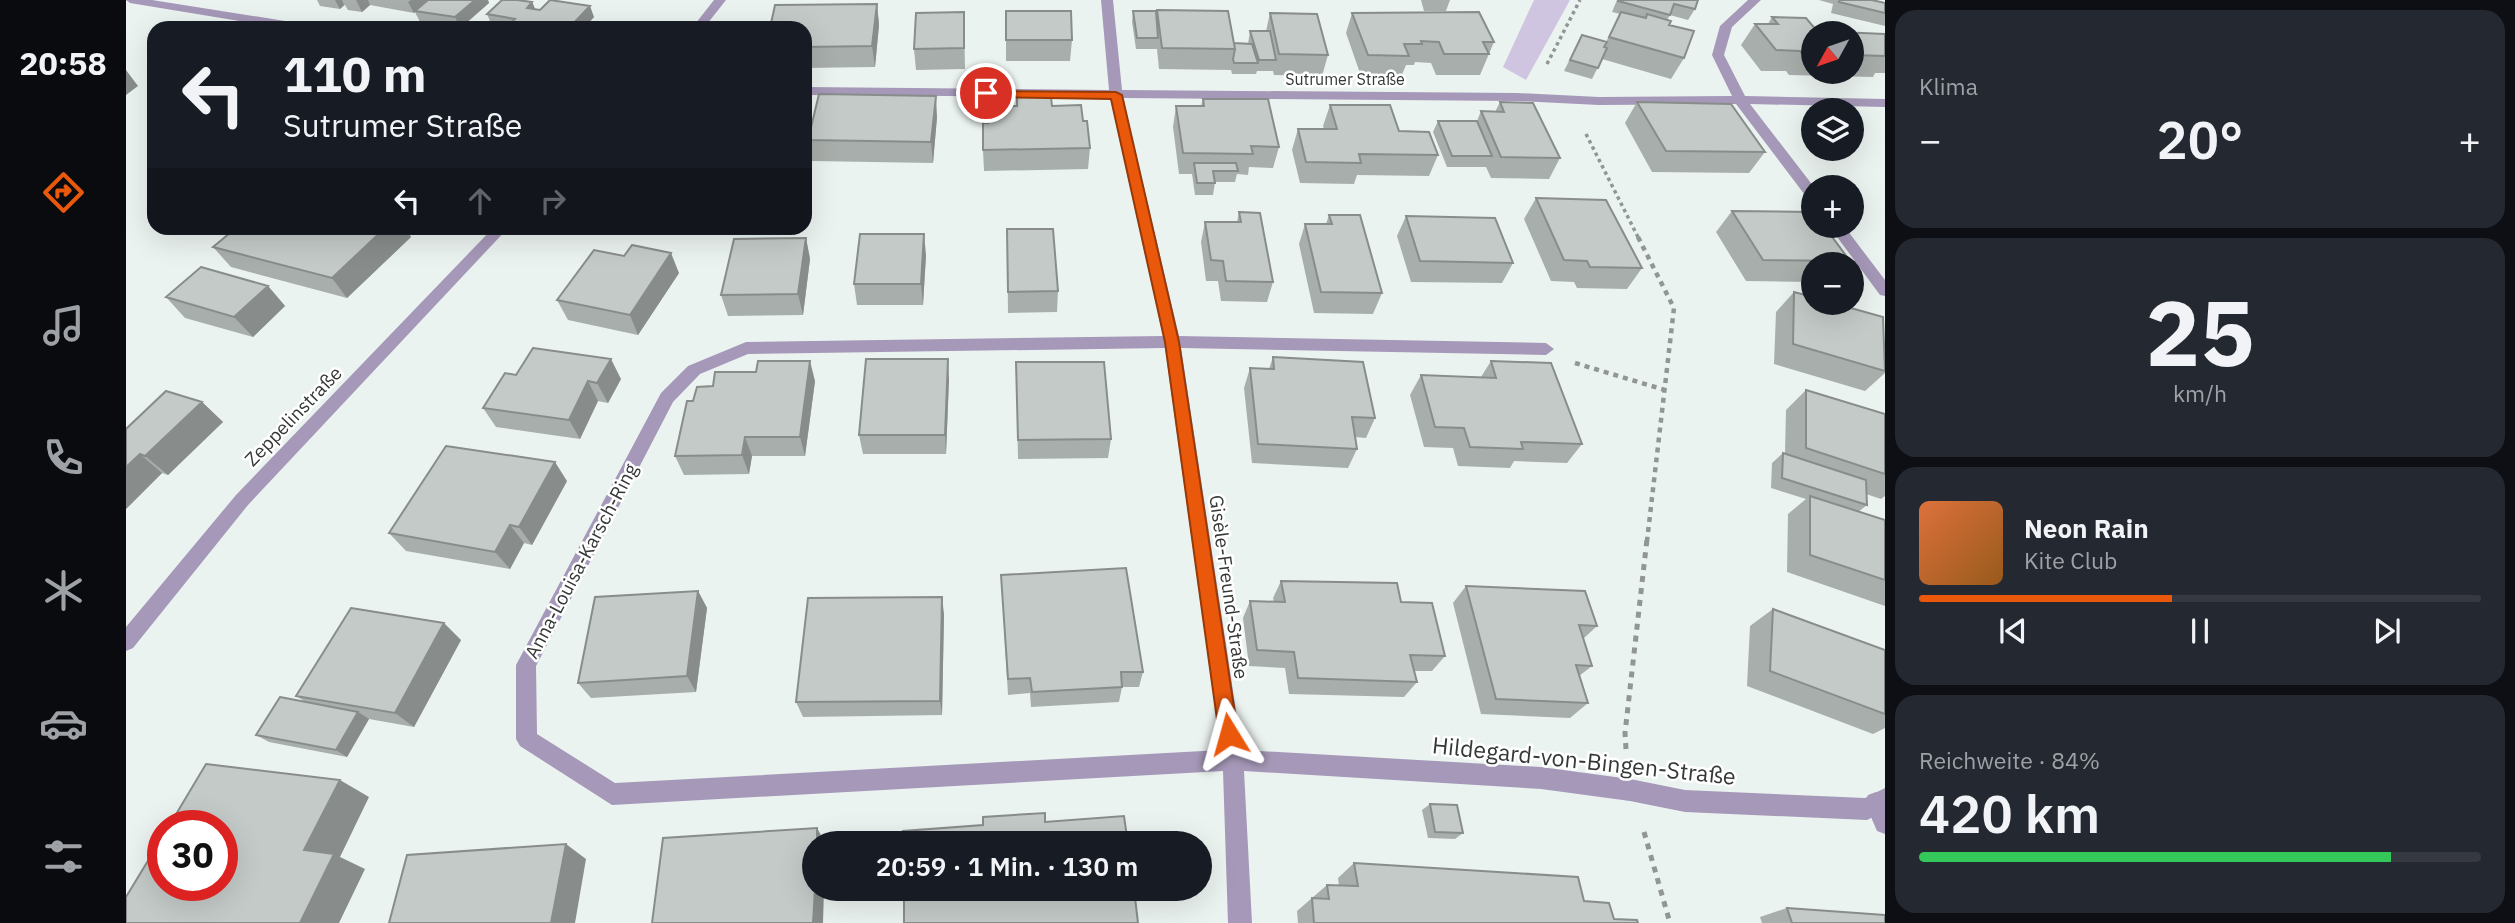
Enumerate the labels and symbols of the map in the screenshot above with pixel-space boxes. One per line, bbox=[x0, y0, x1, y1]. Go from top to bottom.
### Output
north arrow bbox=[1801, 21, 1864, 84]
pin bbox=[956, 63, 1016, 123]
street label: Sutrumer Straße bbox=[1285, 69, 1405, 89]
street label: Zeppelinstraße bbox=[239, 361, 347, 471]
street label: Anna-Louisa-Karsch-Ring bbox=[519, 459, 643, 663]
street label: Gisèle-Freund-Straße bbox=[1204, 493, 1254, 681]
position arrow bbox=[1192, 697, 1266, 771]
street label: Hildegard-von-Bingen-Straße bbox=[1431, 729, 1737, 791]
speed limit sign: 30 bbox=[147, 810, 238, 901]

